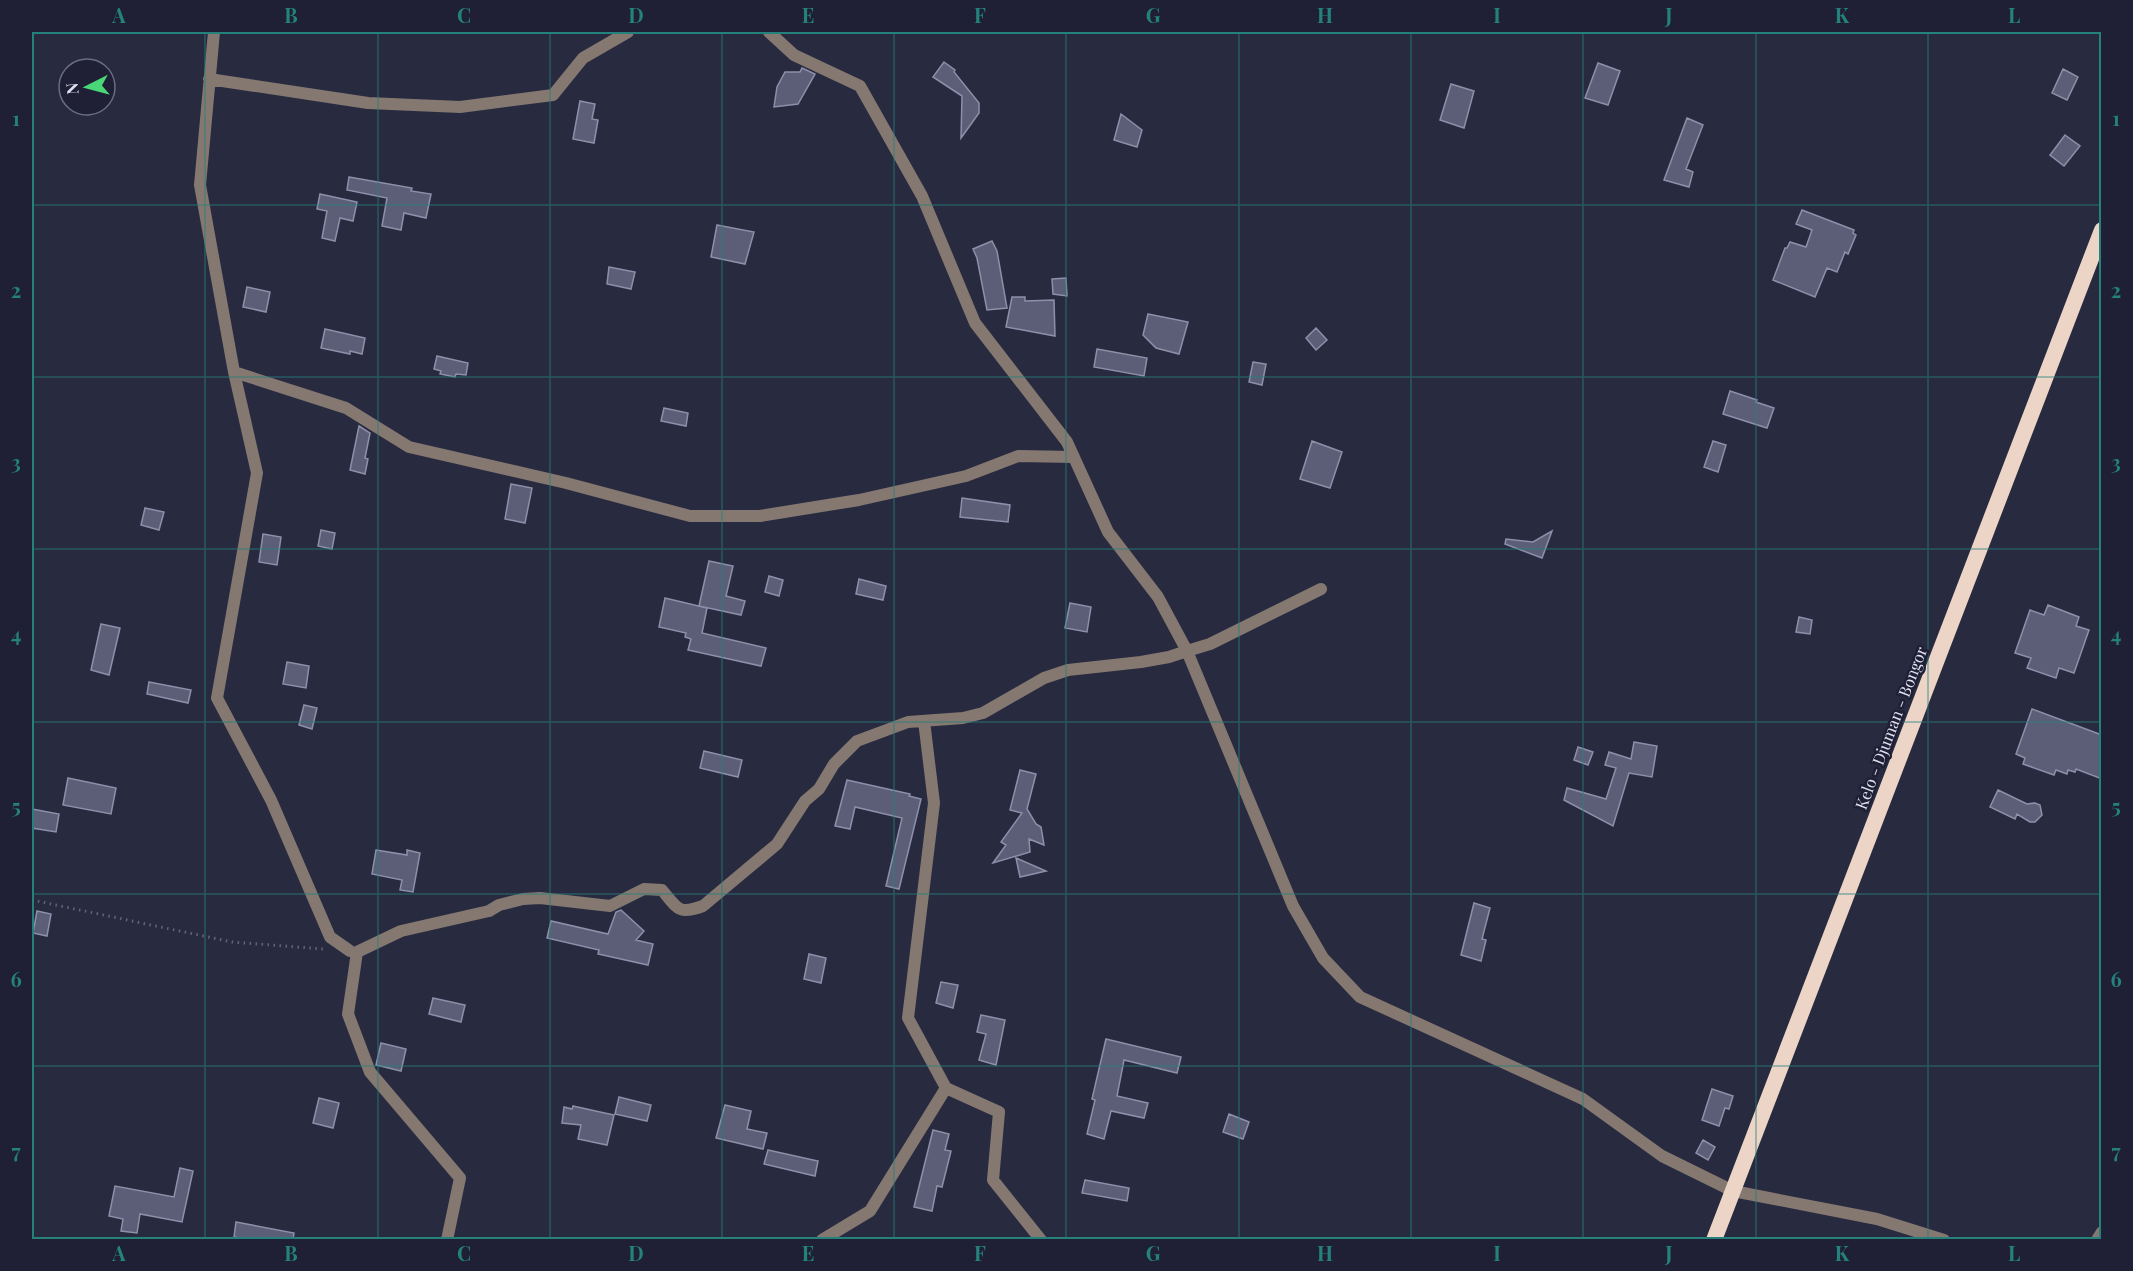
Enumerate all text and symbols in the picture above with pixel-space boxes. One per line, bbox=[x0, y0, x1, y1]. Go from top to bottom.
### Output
text: A bbox=[111, 1, 126, 28]
text: B bbox=[284, 1, 298, 28]
text: C bbox=[457, 1, 471, 28]
text: D bbox=[628, 1, 644, 28]
text: E bbox=[802, 1, 814, 28]
text: F bbox=[974, 1, 986, 28]
text: G bbox=[1146, 1, 1161, 28]
text: H bbox=[1317, 1, 1333, 28]
text: I bbox=[1493, 1, 1501, 28]
text: J bbox=[1664, 1, 1673, 28]
text: K bbox=[1835, 1, 1850, 28]
text: L bbox=[2008, 1, 2020, 28]
north arrow bbox=[57, 57, 117, 117]
text: N bbox=[60, 81, 83, 95]
text: 1 bbox=[12, 104, 20, 131]
text: 1 bbox=[2112, 104, 2120, 131]
text: 2 bbox=[11, 276, 21, 303]
text: 2 bbox=[2111, 276, 2121, 303]
text: 3 bbox=[11, 448, 21, 475]
text: 3 bbox=[2111, 448, 2121, 475]
text: 4 bbox=[11, 620, 21, 647]
text: 4 bbox=[2111, 620, 2121, 647]
street label: Kelo - Djuman - Bongor bbox=[1850, 643, 1931, 812]
text: 5 bbox=[11, 792, 21, 819]
text: 5 bbox=[2111, 792, 2121, 819]
text: 6 bbox=[10, 965, 22, 992]
text: 6 bbox=[2110, 965, 2122, 992]
text: 7 bbox=[11, 1137, 21, 1164]
text: 7 bbox=[2111, 1137, 2121, 1164]
text: A bbox=[111, 1239, 126, 1266]
text: B bbox=[284, 1239, 298, 1266]
text: C bbox=[457, 1239, 471, 1266]
text: D bbox=[628, 1239, 644, 1266]
text: E bbox=[802, 1239, 814, 1266]
text: F bbox=[974, 1239, 986, 1266]
text: G bbox=[1146, 1239, 1161, 1266]
text: H bbox=[1317, 1239, 1333, 1266]
text: I bbox=[1493, 1239, 1501, 1266]
text: J bbox=[1664, 1239, 1673, 1266]
text: K bbox=[1835, 1239, 1850, 1266]
text: L bbox=[2008, 1239, 2020, 1266]

